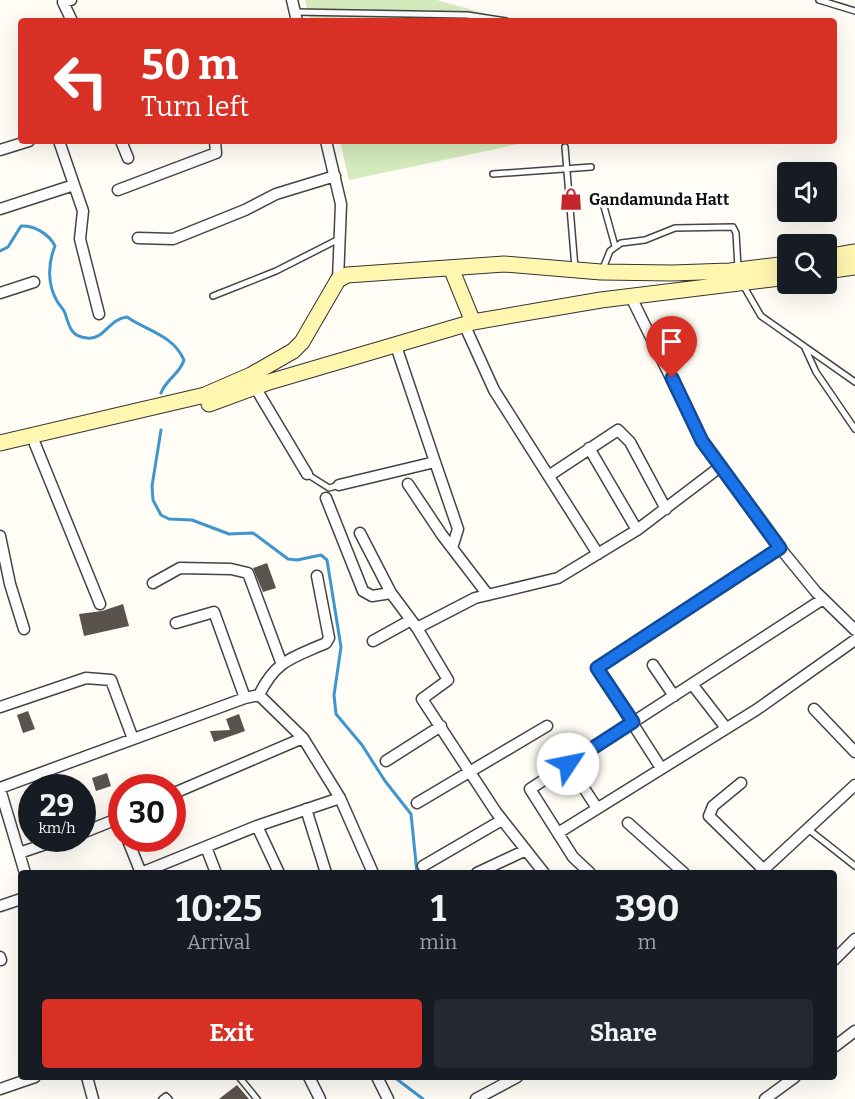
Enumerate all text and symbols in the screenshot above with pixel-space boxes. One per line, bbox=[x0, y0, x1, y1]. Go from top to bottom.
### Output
text: 50 m bbox=[141, 40, 238, 90]
icon: left bbox=[42, 42, 120, 120]
text: Turn left bbox=[141, 91, 249, 123]
map controls bbox=[777, 162, 837, 294]
button: sound bbox=[777, 162, 837, 222]
shop icon: Gandamunda Hatt bbox=[558, 186, 584, 212]
place label: Gandamunda Hatt bbox=[589, 190, 730, 209]
button: search bbox=[777, 234, 837, 294]
pin bbox=[646, 316, 697, 378]
icon: arrive bbox=[655, 325, 688, 358]
position arrow bbox=[536, 732, 600, 796]
speed limit sign: 30 bbox=[108, 774, 186, 852]
text: 29 bbox=[40, 788, 74, 824]
text: km/h bbox=[38, 819, 76, 837]
text: 10:25 bbox=[175, 887, 262, 931]
text: 1 bbox=[431, 887, 446, 931]
text: 390 bbox=[615, 887, 680, 931]
text: Arrival bbox=[187, 930, 250, 954]
text: min bbox=[420, 930, 457, 954]
text: m bbox=[638, 930, 657, 954]
button: Exit bbox=[42, 999, 422, 1068]
button: Share bbox=[434, 999, 813, 1068]

